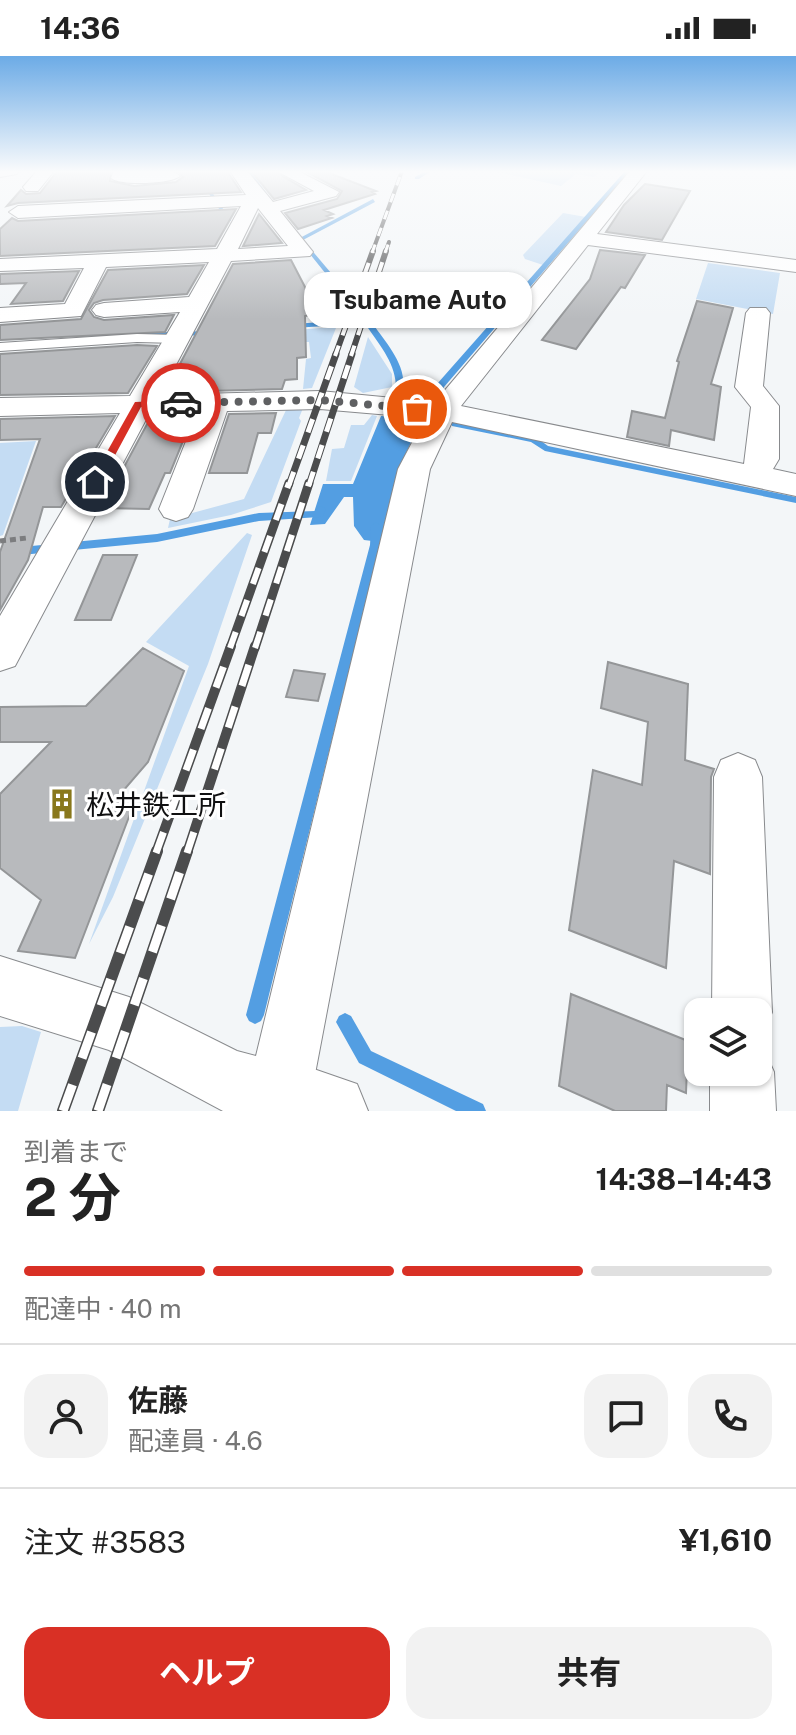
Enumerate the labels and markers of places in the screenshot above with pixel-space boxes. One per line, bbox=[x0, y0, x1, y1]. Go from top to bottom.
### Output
callout: Tsubame Auto bbox=[303, 273, 531, 329]
pin bbox=[383, 375, 451, 443]
pin bbox=[61, 448, 129, 516]
building icon: 松井鉄工所 bbox=[45, 787, 79, 821]
place label: 松井鉄工所 bbox=[86, 788, 226, 821]

